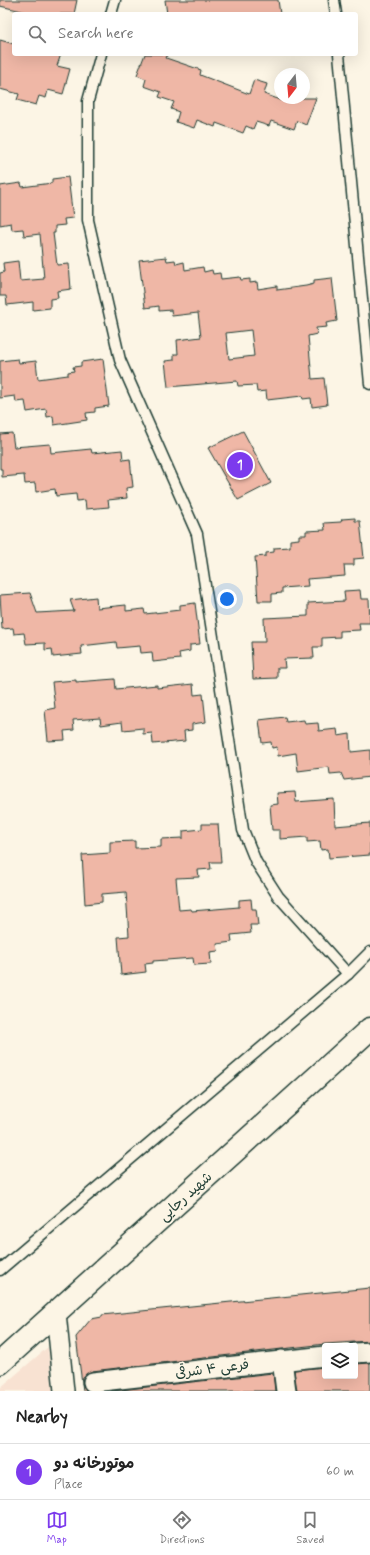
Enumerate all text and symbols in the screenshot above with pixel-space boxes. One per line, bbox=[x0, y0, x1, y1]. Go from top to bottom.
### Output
search box bbox=[12, 12, 358, 56]
icon: search bbox=[26, 23, 48, 45]
text: Search here bbox=[58, 24, 134, 44]
north arrow bbox=[274, 68, 310, 104]
pin: 1 bbox=[227, 450, 253, 480]
your location bbox=[217, 589, 237, 609]
street label: شهید رجایی bbox=[155, 1168, 216, 1225]
map controls bbox=[322, 1343, 358, 1379]
button: layers bbox=[322, 1343, 358, 1379]
street label: فرعی ۴ شرقی bbox=[174, 1356, 250, 1382]
text: Nearby bbox=[16, 1406, 68, 1428]
text: موتورخانه دو bbox=[54, 1454, 134, 1474]
text: 1 bbox=[26, 1463, 32, 1480]
text: 60 m bbox=[326, 1463, 354, 1480]
text: Place bbox=[54, 1476, 83, 1493]
tab: Map bbox=[46, 1509, 68, 1547]
tab: Directions bbox=[159, 1509, 205, 1547]
tab: Saved bbox=[296, 1509, 324, 1547]

